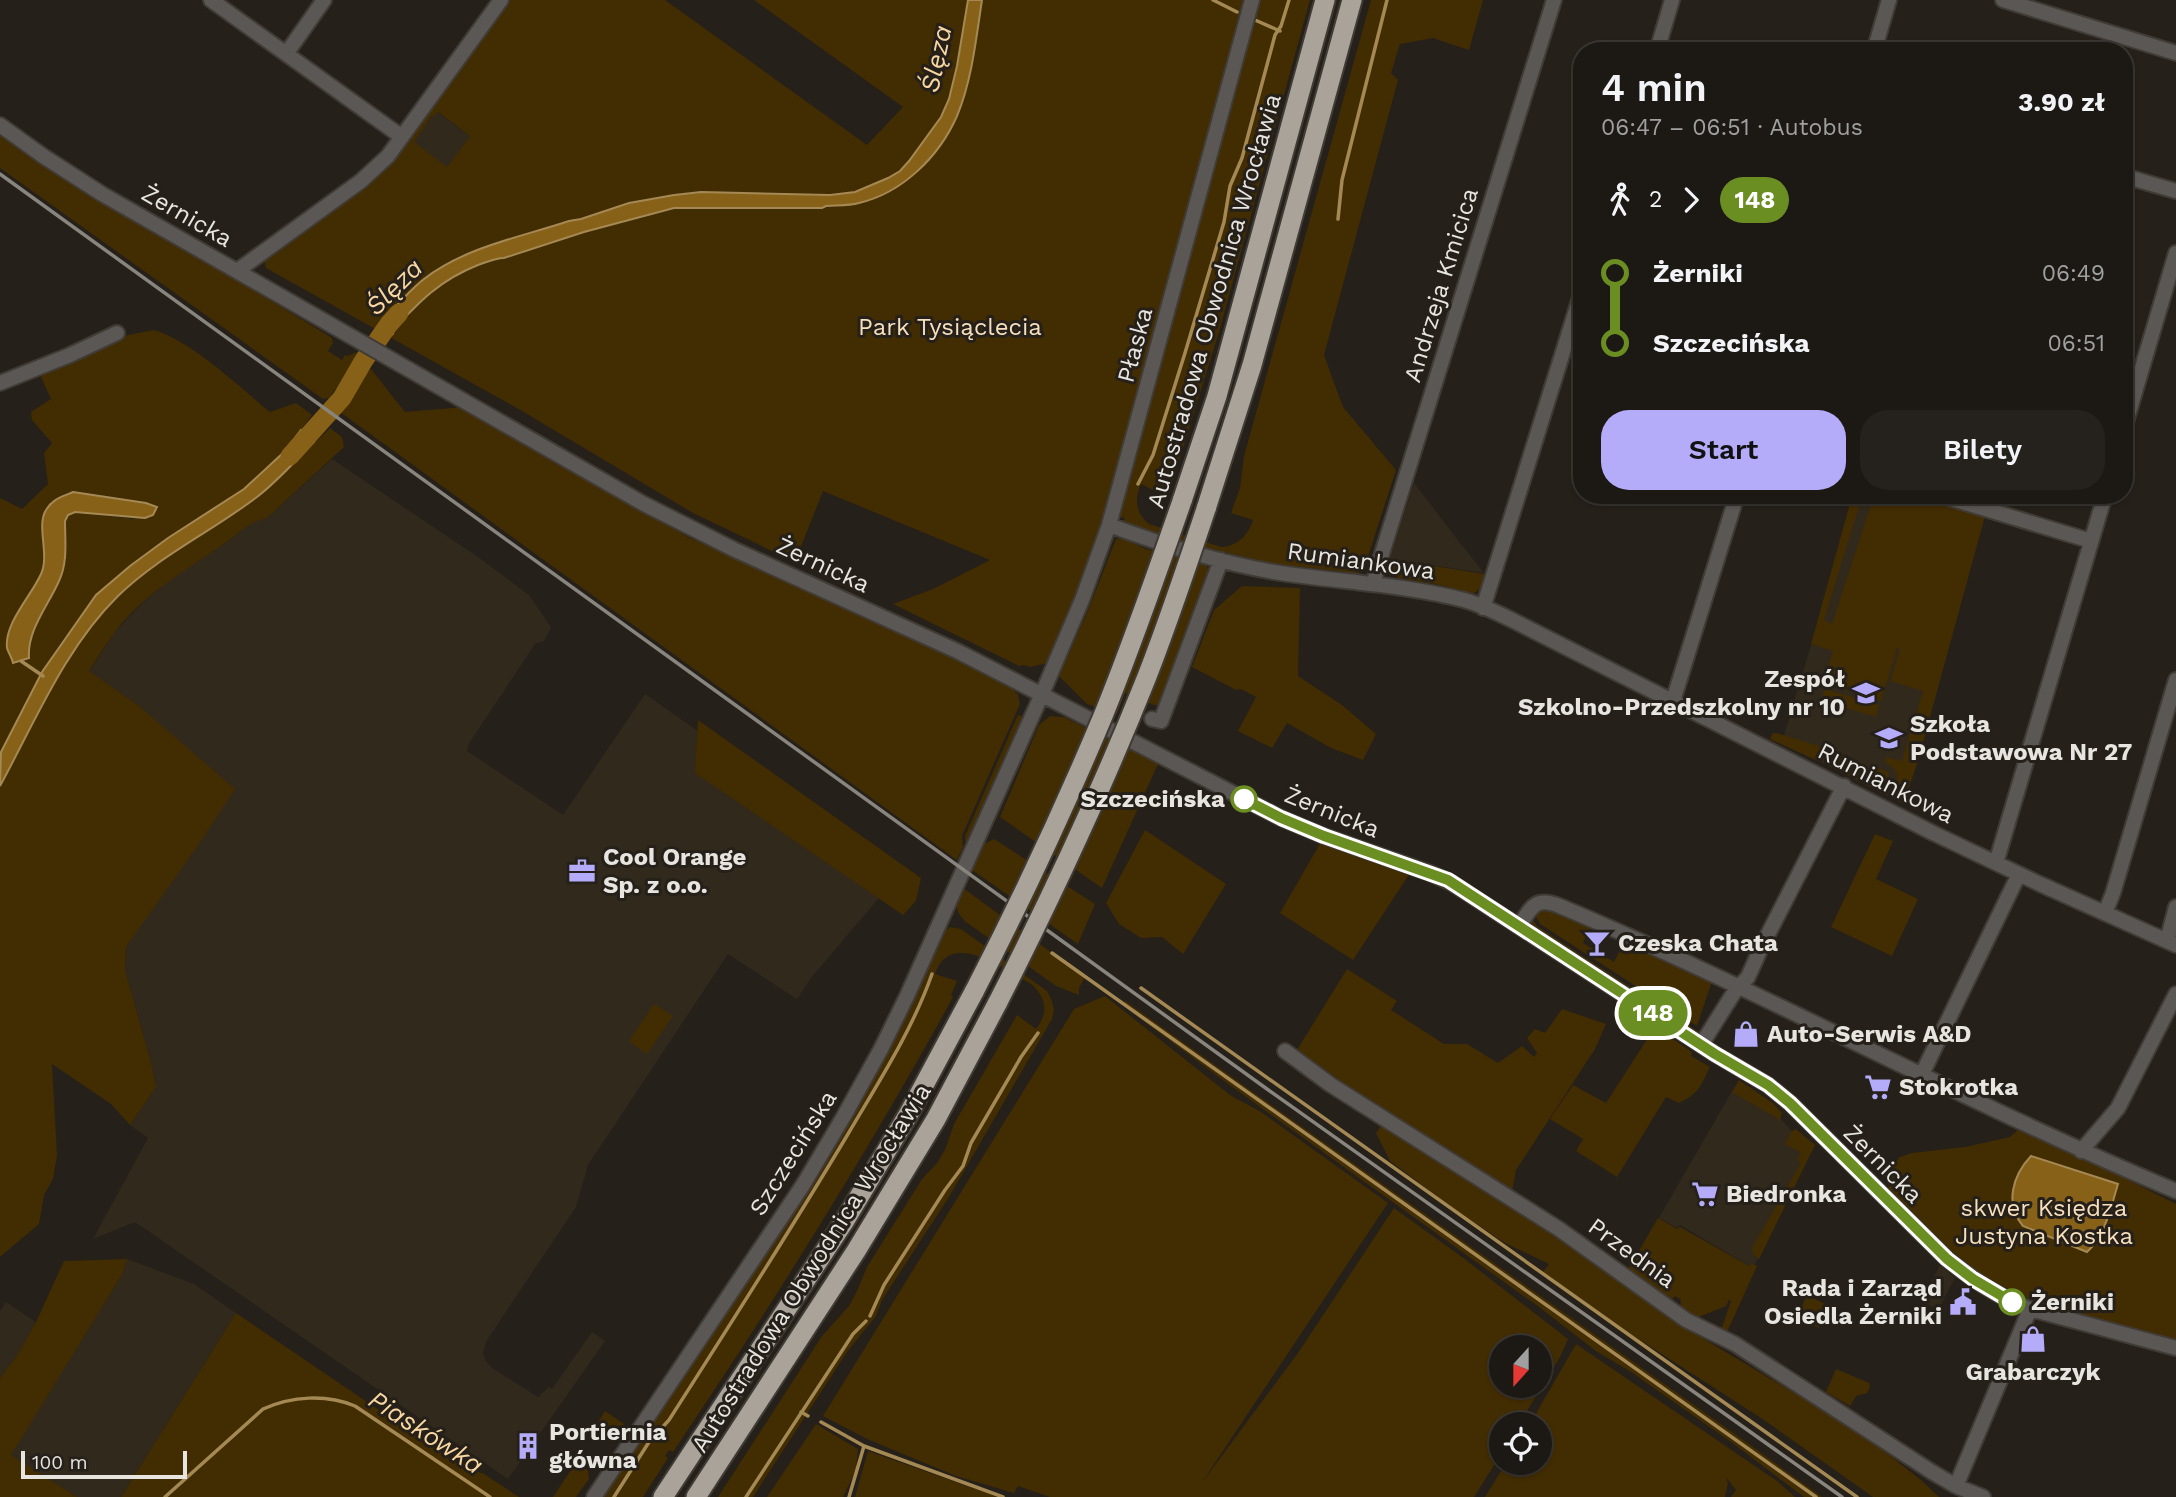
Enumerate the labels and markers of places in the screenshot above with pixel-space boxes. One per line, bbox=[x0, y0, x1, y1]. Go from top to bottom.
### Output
place label: Zespół Szkolno-Przedszkolny nr 10 bbox=[1518, 665, 1845, 721]
school or university icon: Zespół Szkolno-Przedszkolny nr 10 bbox=[1851, 678, 1881, 708]
place label: Szkoła Podstawowa Nr 27 bbox=[1910, 710, 2132, 766]
school or university icon: Szkoła Podstawowa Nr 27 bbox=[1874, 723, 1904, 753]
place label: Szczecińska bbox=[1080, 785, 1225, 813]
marker: Szczecińska bbox=[1231, 786, 1257, 812]
place label: Cool Orange Sp. z o.o. bbox=[603, 843, 747, 899]
office icon: Cool Orange Sp. z o.o. bbox=[567, 856, 597, 886]
bar icon: Czeska Chata bbox=[1582, 928, 1612, 958]
place label: Czeska Chata bbox=[1618, 929, 1778, 957]
shop icon: Auto-Serwis A&D bbox=[1731, 1019, 1761, 1049]
place label: Auto-Serwis A&D bbox=[1767, 1020, 1971, 1048]
supermarket icon: Stokrotka bbox=[1863, 1072, 1893, 1102]
place label: Stokrotka bbox=[1899, 1073, 2018, 1101]
supermarket icon: Biedronka bbox=[1690, 1179, 1720, 1209]
place label: Biedronka bbox=[1726, 1180, 1847, 1208]
place label: Rada i Zarząd Osiedla Żerniki bbox=[1764, 1274, 1942, 1330]
public building icon: Rada i Zarząd Osiedla Żerniki bbox=[1948, 1287, 1978, 1317]
place label: Żerniki bbox=[2031, 1288, 2114, 1316]
marker: Żerniki bbox=[1999, 1289, 2025, 1315]
shop icon: Grabarczyk bbox=[2018, 1324, 2048, 1354]
place label: Grabarczyk bbox=[1966, 1358, 2100, 1386]
place label: Portiernia główna bbox=[549, 1418, 667, 1474]
building icon: Portiernia główna bbox=[513, 1431, 543, 1461]

